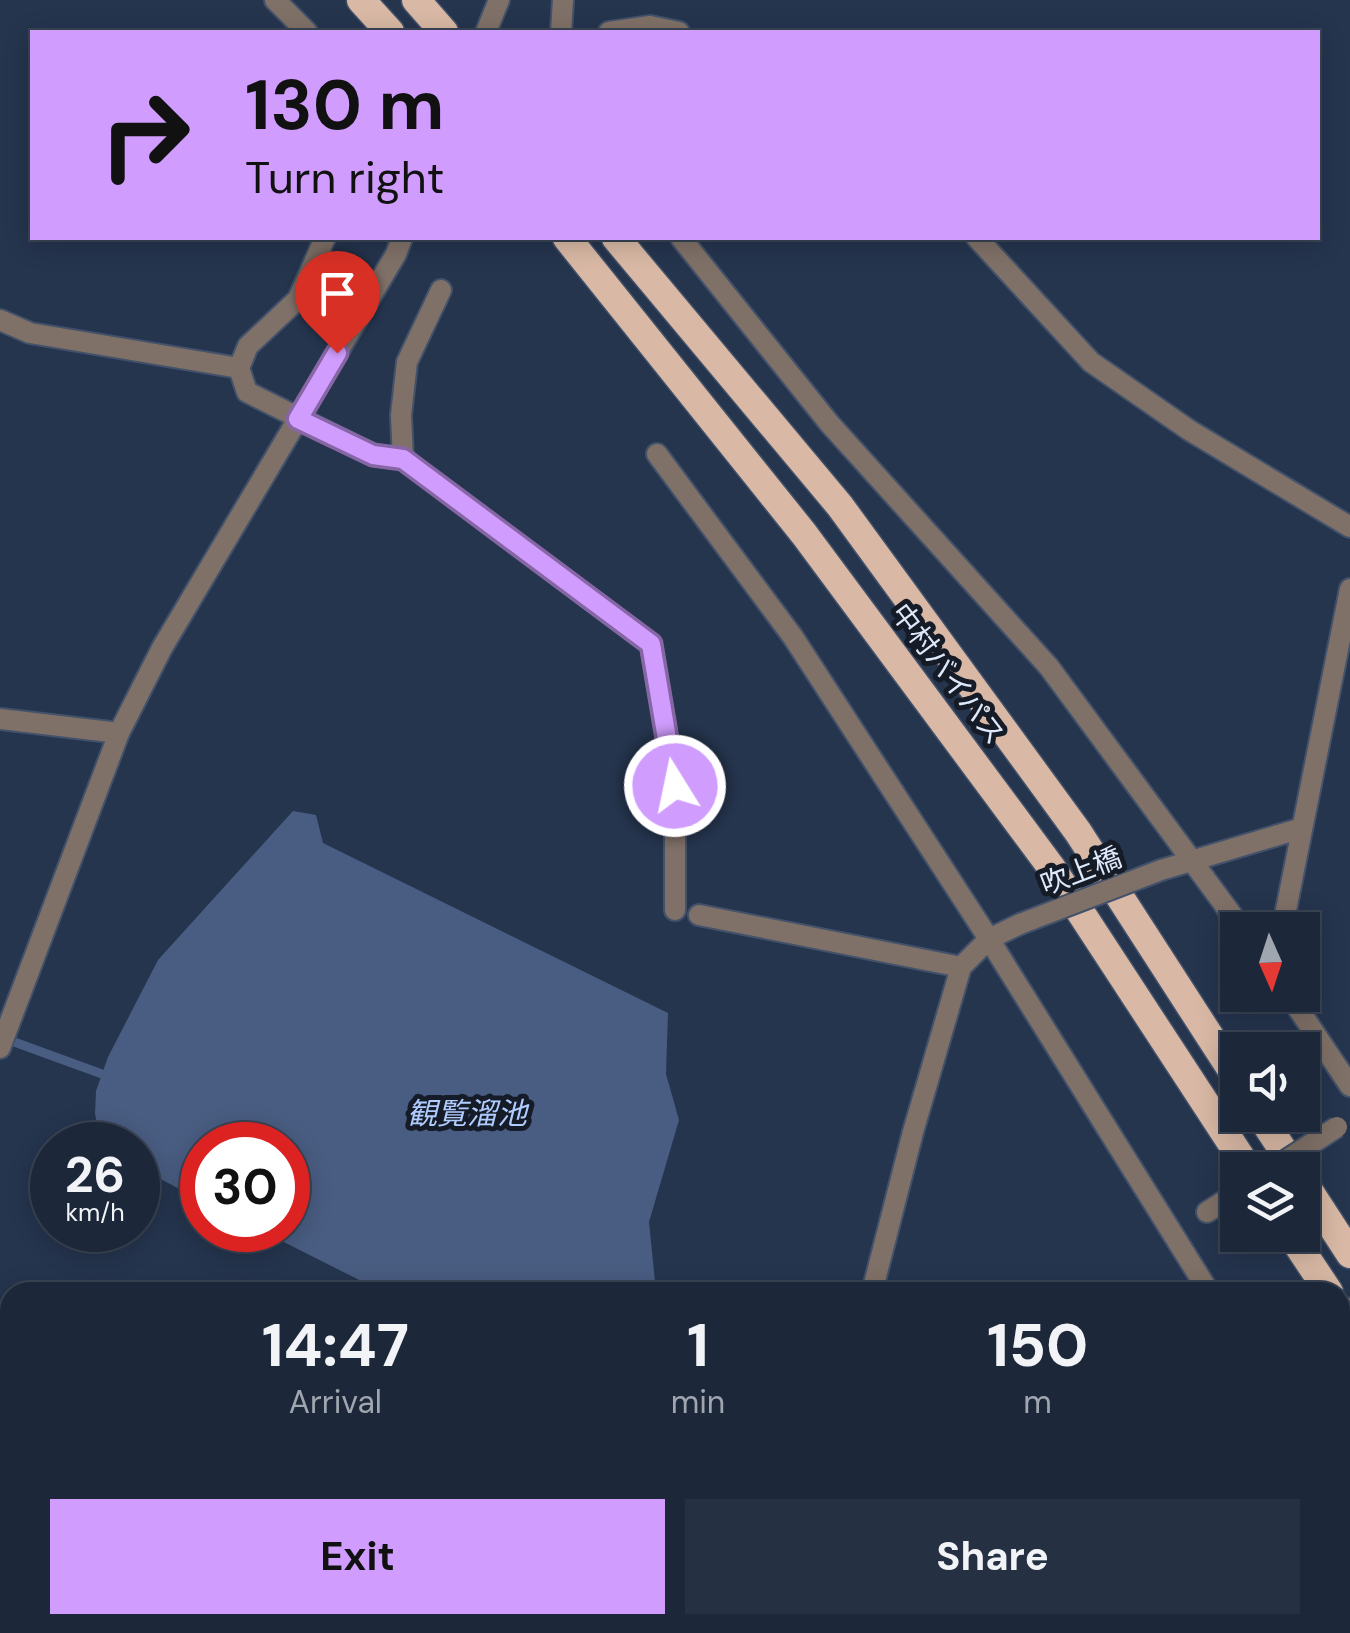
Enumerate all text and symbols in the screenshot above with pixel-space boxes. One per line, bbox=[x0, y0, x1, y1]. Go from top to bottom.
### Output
text: 130 m bbox=[245, 60, 444, 151]
icon: right bbox=[80, 70, 210, 200]
text: Turn right bbox=[245, 148, 444, 207]
pin bbox=[295, 251, 380, 354]
icon: arrive bbox=[310, 266, 365, 321]
street label: 中村バイパス bbox=[883, 596, 1013, 752]
position arrow bbox=[623, 734, 727, 838]
street label: 吹上橋 bbox=[1035, 839, 1127, 903]
north arrow bbox=[1220, 912, 1320, 1012]
map controls bbox=[1220, 912, 1320, 1252]
button: sound bbox=[1220, 1032, 1320, 1132]
water label: 観覧溜池 bbox=[407, 1094, 530, 1133]
speed limit sign: 30 bbox=[180, 1122, 310, 1252]
text: 26 bbox=[65, 1142, 125, 1208]
button: layers bbox=[1220, 1152, 1320, 1252]
text: km/h bbox=[65, 1196, 125, 1229]
text: 14:47 bbox=[262, 1306, 409, 1385]
text: 1 bbox=[687, 1306, 709, 1385]
text: 150 bbox=[987, 1306, 1088, 1385]
text: Arrival bbox=[289, 1381, 382, 1423]
text: min bbox=[671, 1381, 725, 1423]
text: m bbox=[1023, 1381, 1052, 1423]
button: Exit bbox=[50, 1499, 665, 1614]
button: Share bbox=[685, 1499, 1300, 1614]

